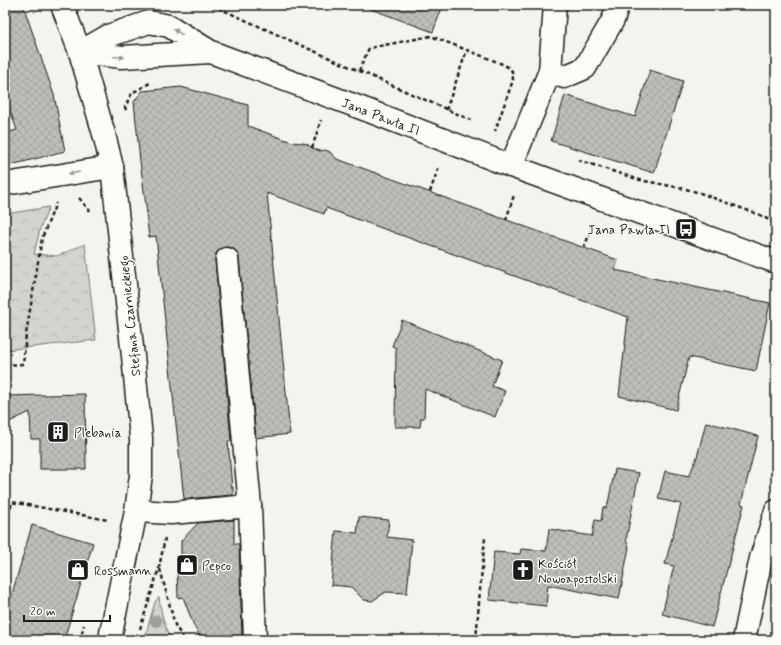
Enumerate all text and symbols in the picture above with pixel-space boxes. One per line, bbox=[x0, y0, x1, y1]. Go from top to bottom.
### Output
one-way arrow bbox=[172, 28, 184, 35]
one-way arrow bbox=[113, 53, 125, 60]
street label: Jana Pawła II bbox=[339, 95, 422, 140]
one-way arrow bbox=[67, 170, 80, 176]
bus stop icon: Jana Pawła II bbox=[673, 216, 699, 242]
place label: Jana Pawła II bbox=[588, 222, 670, 239]
street label: Stefana Czarnieckiego bbox=[116, 254, 147, 377]
building icon: Plebania bbox=[45, 419, 71, 445]
place label: Plebania bbox=[74, 425, 122, 442]
shop icon: Pepco bbox=[174, 552, 200, 578]
place label: Kościół Nowoapostolski bbox=[538, 556, 617, 588]
shop icon: Rossmann bbox=[65, 557, 91, 583]
church icon: Kościół Nowoapostolski bbox=[510, 557, 536, 583]
place label: Pepco bbox=[202, 558, 231, 575]
place label: Rossmann bbox=[94, 563, 152, 580]
scale bar bbox=[24, 597, 110, 623]
text: 20 m bbox=[30, 604, 56, 620]

